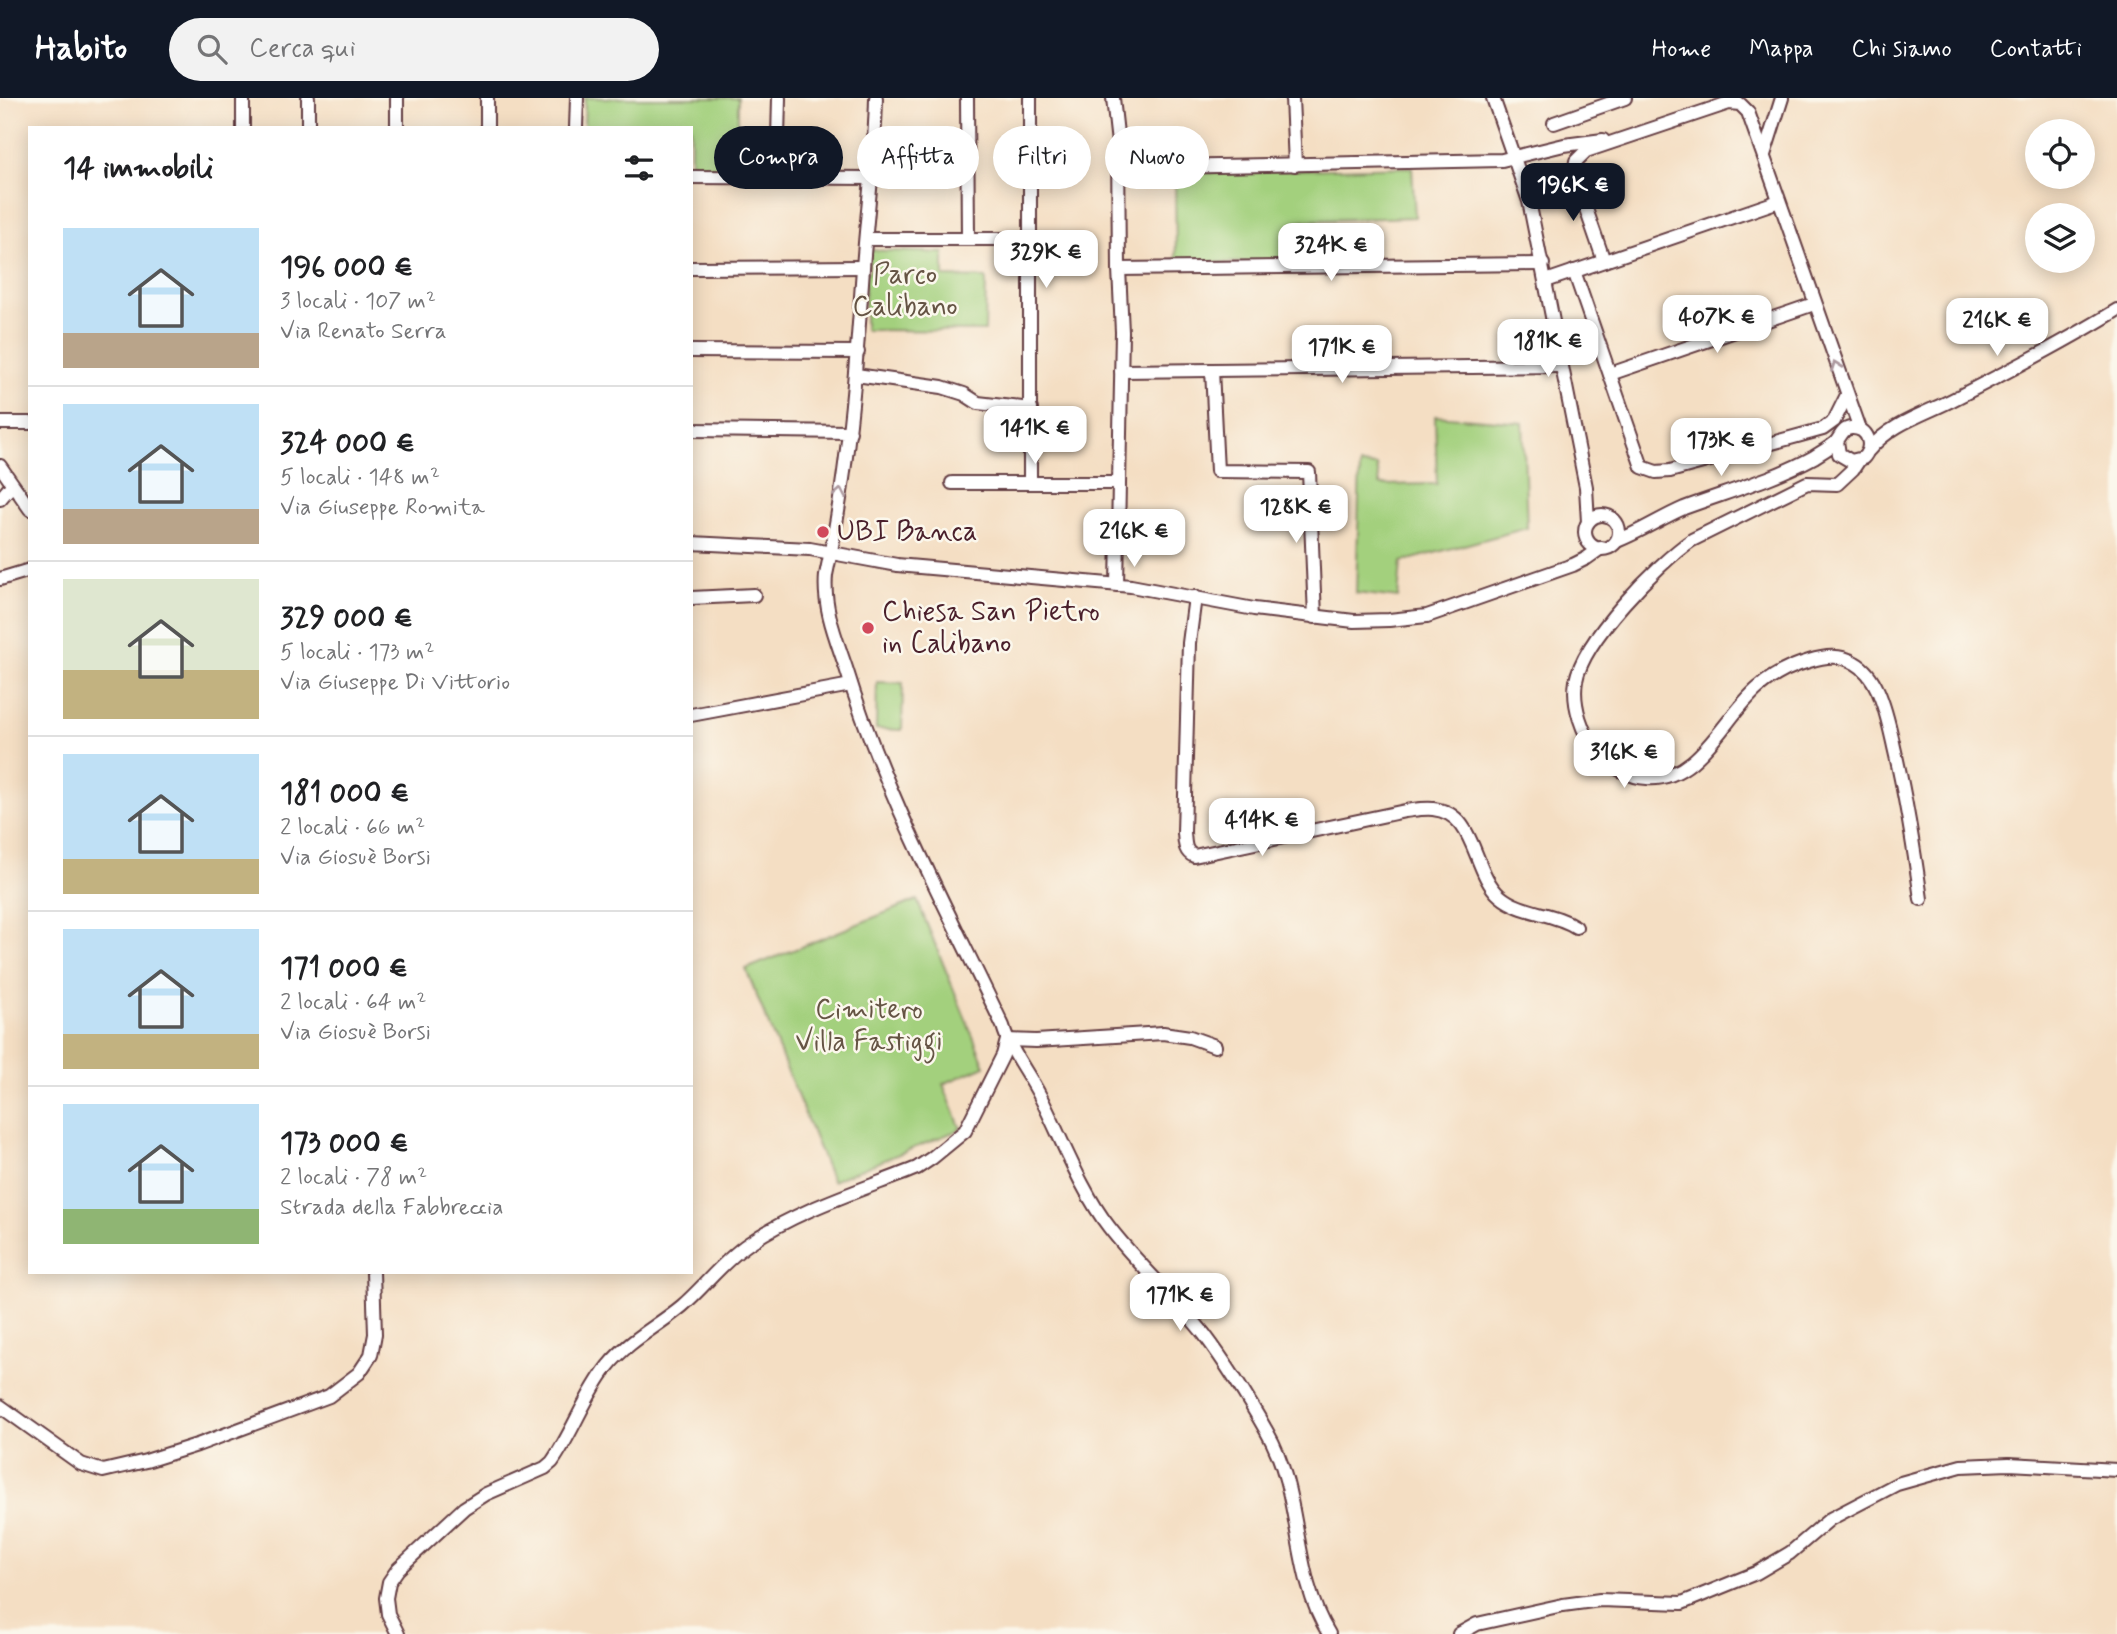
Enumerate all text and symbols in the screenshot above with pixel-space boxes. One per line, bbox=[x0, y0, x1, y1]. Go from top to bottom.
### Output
search box bbox=[169, 18, 659, 81]
text: Habito bbox=[35, 27, 127, 71]
icon: search bbox=[193, 30, 231, 68]
text: Cerca qui bbox=[249, 32, 356, 66]
text: Home bbox=[1652, 34, 1711, 65]
text: Mappa bbox=[1749, 34, 1813, 65]
text: Chi siamo bbox=[1851, 34, 1952, 65]
text: Contatti bbox=[1990, 34, 2082, 65]
map controls bbox=[2025, 119, 2095, 273]
button: locate bbox=[2025, 119, 2095, 189]
chip: Compra bbox=[714, 126, 843, 189]
chip: Affitta bbox=[857, 126, 979, 189]
chip: Filtri bbox=[993, 126, 1091, 189]
chip: Nuovo bbox=[1105, 126, 1209, 189]
text: 14 immobili bbox=[63, 149, 214, 188]
icon: filters bbox=[620, 149, 658, 187]
pin: 196K € bbox=[1516, 164, 1630, 223]
text: 196K € bbox=[1537, 171, 1609, 201]
button: layers bbox=[2025, 203, 2095, 273]
pin: 324K € bbox=[1274, 223, 1388, 283]
pin: 329K € bbox=[989, 230, 1103, 290]
text: 324K € bbox=[1294, 231, 1368, 261]
text: 329K € bbox=[1010, 238, 1082, 268]
text: 196 000 € bbox=[280, 248, 413, 287]
icon: home bbox=[119, 256, 203, 340]
park label: Parco Calibano bbox=[852, 257, 958, 326]
text: 3 locali · 107 m² bbox=[280, 287, 436, 317]
pin: 407K € bbox=[1660, 296, 1774, 355]
pin: 216K € bbox=[1940, 299, 2054, 358]
text: 407K € bbox=[1679, 303, 1755, 333]
text: 216K € bbox=[1962, 306, 2032, 336]
text: Via Renato Serra bbox=[280, 317, 447, 347]
pin: 181K € bbox=[1491, 320, 1605, 379]
pin: 171K € bbox=[1285, 326, 1399, 385]
text: 181K € bbox=[1513, 327, 1583, 357]
text: 171K € bbox=[1308, 333, 1376, 363]
one-way arrow bbox=[1830, 360, 1844, 372]
pin: 141K € bbox=[978, 406, 1092, 466]
text: 141K € bbox=[1000, 414, 1070, 444]
pin: 173K € bbox=[1664, 418, 1778, 478]
text: 324 000 € bbox=[280, 424, 415, 463]
text: 173K € bbox=[1687, 426, 1755, 456]
icon: home bbox=[119, 432, 203, 516]
text: 5 locali · 148 m² bbox=[280, 463, 440, 493]
pin: 128K € bbox=[1239, 486, 1353, 545]
one-way arrow bbox=[832, 487, 847, 499]
text: Via Giuseppe Romita bbox=[280, 493, 485, 523]
text: 128K € bbox=[1260, 493, 1332, 523]
pin: 216K € bbox=[1077, 510, 1191, 569]
place label: UBI Banca bbox=[837, 514, 977, 551]
text: 216K € bbox=[1099, 517, 1169, 547]
marker: UBI Banca bbox=[815, 524, 831, 540]
place label: Chiesa San Pietro in Calibano bbox=[882, 594, 1100, 663]
text: 329 000 € bbox=[280, 599, 413, 638]
icon: home bbox=[119, 607, 203, 691]
marker: Chiesa San Pietro in Calibano bbox=[860, 620, 876, 636]
text: 5 locali · 173 m² bbox=[280, 638, 434, 668]
text: Via Giuseppe Di Vittorio bbox=[280, 668, 510, 698]
pin: 316K € bbox=[1567, 730, 1681, 790]
text: 316K € bbox=[1590, 738, 1658, 768]
text: 181 000 € bbox=[280, 774, 409, 813]
icon: home bbox=[119, 782, 203, 866]
pin: 414K € bbox=[1205, 798, 1319, 858]
text: 414K € bbox=[1225, 806, 1299, 836]
text: 2 locali · 66 m² bbox=[280, 813, 425, 843]
text: Via Giosuè Borsi bbox=[280, 843, 431, 873]
text: 171 000 € bbox=[280, 949, 408, 988]
icon: home bbox=[119, 957, 203, 1041]
text: 2 locali · 64 m² bbox=[280, 988, 426, 1018]
park label: Cimitero Villa Fastiggi bbox=[795, 992, 943, 1064]
text: Via Giosuè Borsi bbox=[280, 1018, 431, 1048]
text: 173 000 € bbox=[280, 1124, 409, 1163]
icon: home bbox=[119, 1132, 203, 1216]
text: 2 locali · 78 m² bbox=[280, 1163, 427, 1193]
text: Strada della Fabbreccia bbox=[280, 1193, 504, 1223]
pin: 171K € bbox=[1123, 1274, 1237, 1333]
text: 171K € bbox=[1146, 1281, 1214, 1311]

